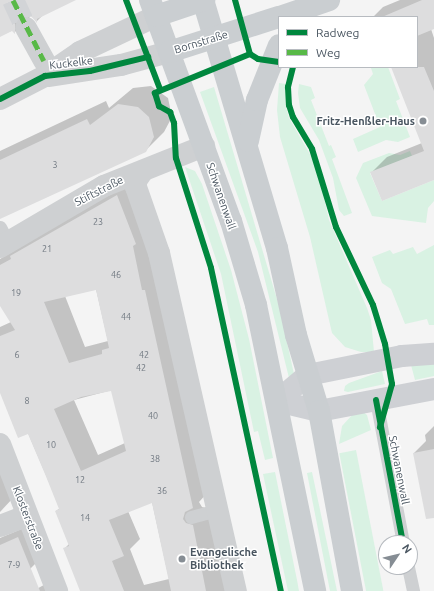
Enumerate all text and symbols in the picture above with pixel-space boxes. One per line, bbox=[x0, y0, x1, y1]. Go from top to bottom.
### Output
legend bbox=[278, 16, 418, 68]
text: Radweg bbox=[316, 26, 359, 39]
street label: Bornstraße bbox=[173, 28, 229, 56]
text: Weg bbox=[316, 46, 340, 59]
street label: Kuckelke bbox=[48, 54, 94, 72]
place label: Fritz-Henßler-Haus bbox=[317, 114, 415, 128]
marker: Fritz-Henßler-Haus bbox=[418, 116, 428, 126]
house number: 3 bbox=[52, 160, 58, 170]
street label: Schwanenwall bbox=[203, 161, 239, 231]
street label: Stiftstraße bbox=[72, 173, 126, 209]
house number: 23 bbox=[93, 217, 103, 227]
house number: 21 bbox=[42, 244, 52, 254]
house number: 46 bbox=[111, 270, 121, 280]
house number: 19 bbox=[11, 288, 21, 298]
house number: 44 bbox=[121, 312, 131, 322]
house number: 6 bbox=[14, 350, 20, 360]
house number: 42 bbox=[139, 350, 149, 360]
house number: 42 bbox=[136, 363, 146, 373]
house number: 8 bbox=[24, 396, 30, 406]
house number: 40 bbox=[148, 411, 158, 421]
street label: Schwanenwall bbox=[386, 434, 412, 506]
house number: 10 bbox=[46, 440, 56, 450]
house number: 38 bbox=[150, 454, 160, 464]
house number: 12 bbox=[75, 475, 85, 485]
street label: Klosterstraße bbox=[10, 484, 46, 552]
house number: 36 bbox=[157, 486, 167, 496]
house number: 14 bbox=[80, 513, 90, 523]
north arrow bbox=[378, 535, 418, 575]
text: N bbox=[400, 542, 414, 555]
place label: Evangelische Bibliothek bbox=[190, 546, 257, 572]
marker: Evangelische Bibliothek bbox=[177, 554, 187, 564]
house number: 7-9 bbox=[8, 560, 20, 570]

